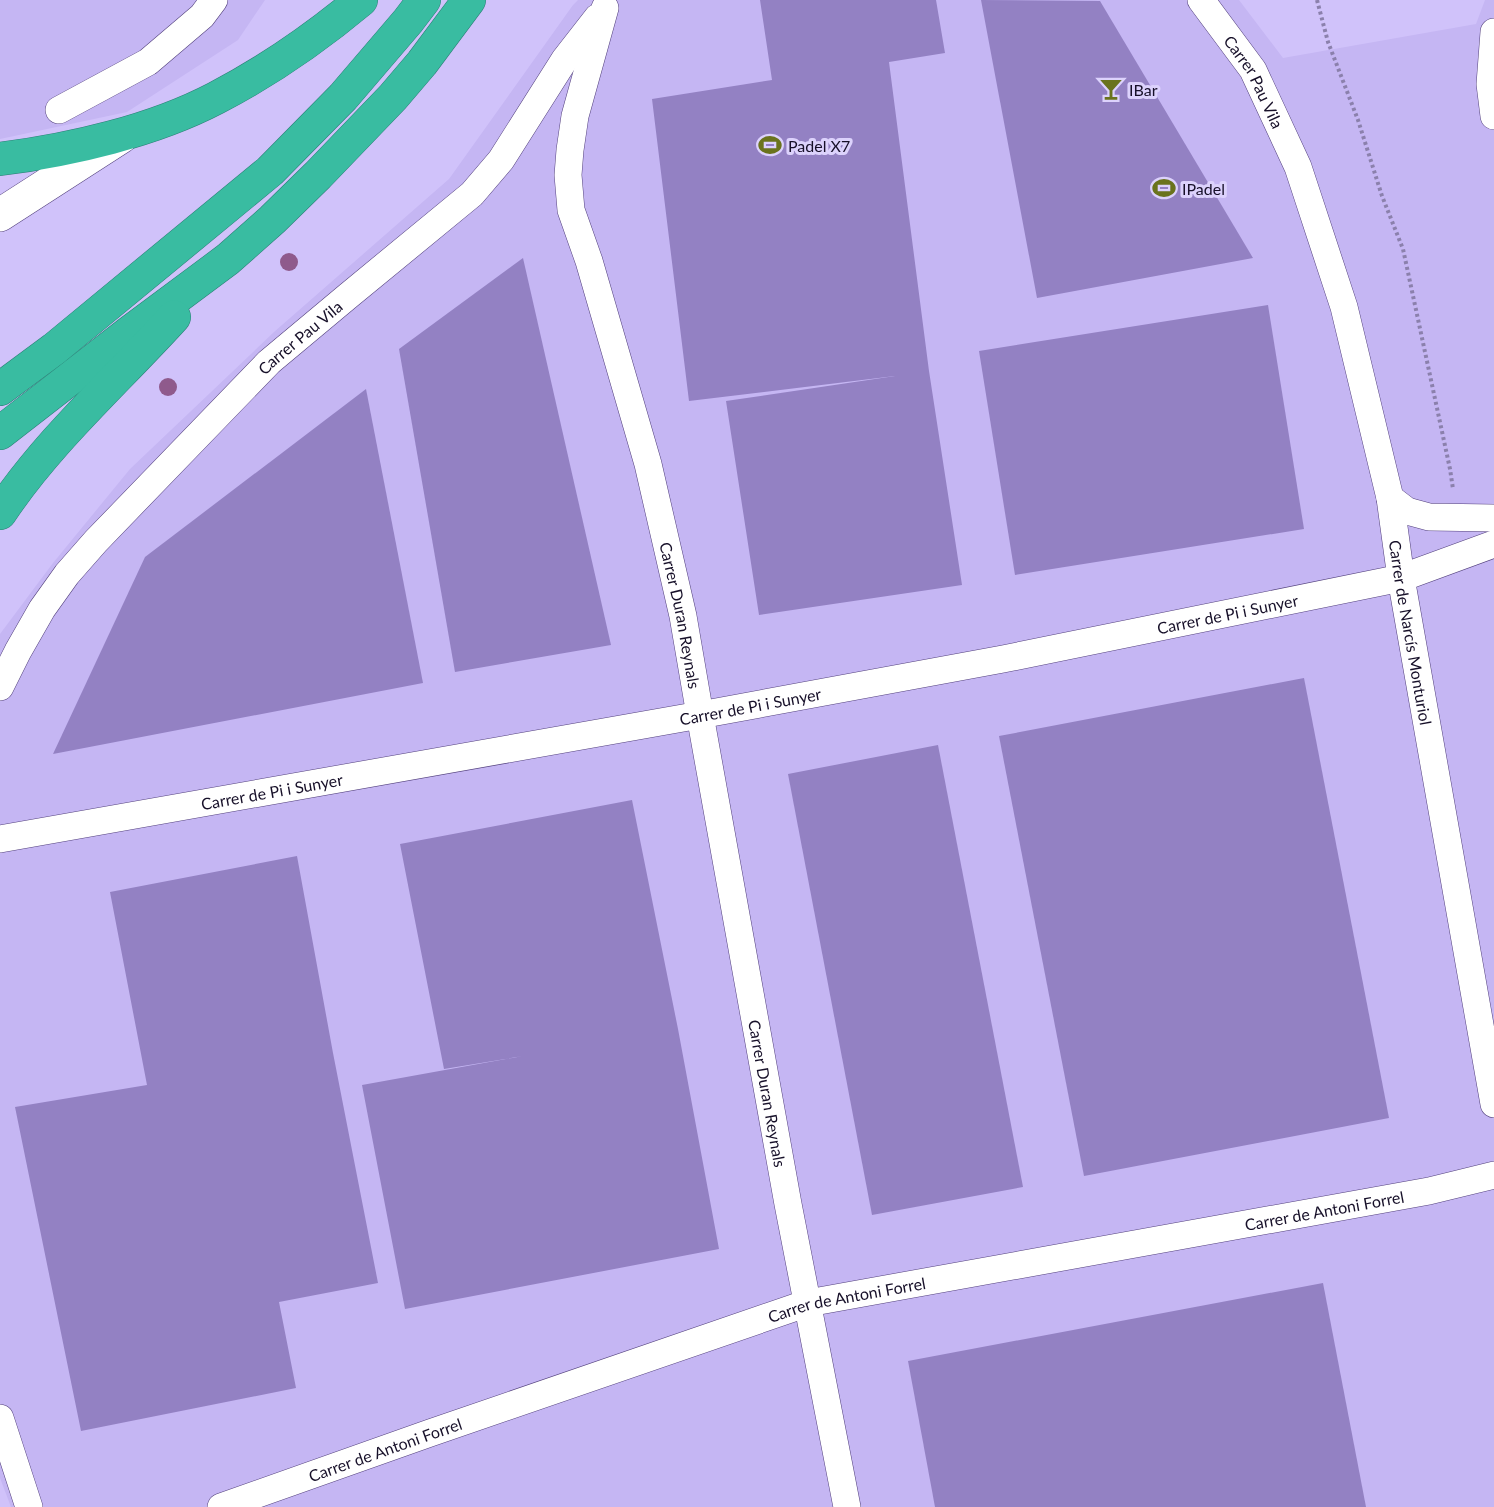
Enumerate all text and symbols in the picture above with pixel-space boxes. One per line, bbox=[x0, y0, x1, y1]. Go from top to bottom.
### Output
street label: Carrer Pau Vila bbox=[1221, 31, 1288, 131]
bar icon: IBar bbox=[1098, 76, 1124, 102]
place label: IBar bbox=[1129, 80, 1158, 99]
sports icon: Padel X7 bbox=[757, 132, 783, 158]
place label: Padel X7 bbox=[788, 136, 850, 155]
sports icon: IPadel bbox=[1151, 175, 1177, 201]
place label: IPadel bbox=[1182, 179, 1225, 198]
street label: Carrer Pau Vila bbox=[253, 296, 345, 378]
street label: Carrer de Narcís Monturiol bbox=[1386, 539, 1436, 726]
street label: Carrer Duran Reynals bbox=[657, 540, 705, 690]
street label: Carrer de Pi i Sunyer bbox=[1155, 590, 1300, 637]
street label: Carrer de Pi i Sunyer bbox=[678, 683, 823, 728]
street label: Carrer de Pi i Sunyer bbox=[199, 769, 344, 813]
street label: Carrer Duran Reynals bbox=[746, 1018, 791, 1169]
street label: Carrer de Antoni Forrel bbox=[1243, 1186, 1405, 1234]
street label: Carrer de Antoni Forrel bbox=[765, 1272, 927, 1326]
street label: Carrer de Antoni Forrel bbox=[306, 1413, 464, 1485]

